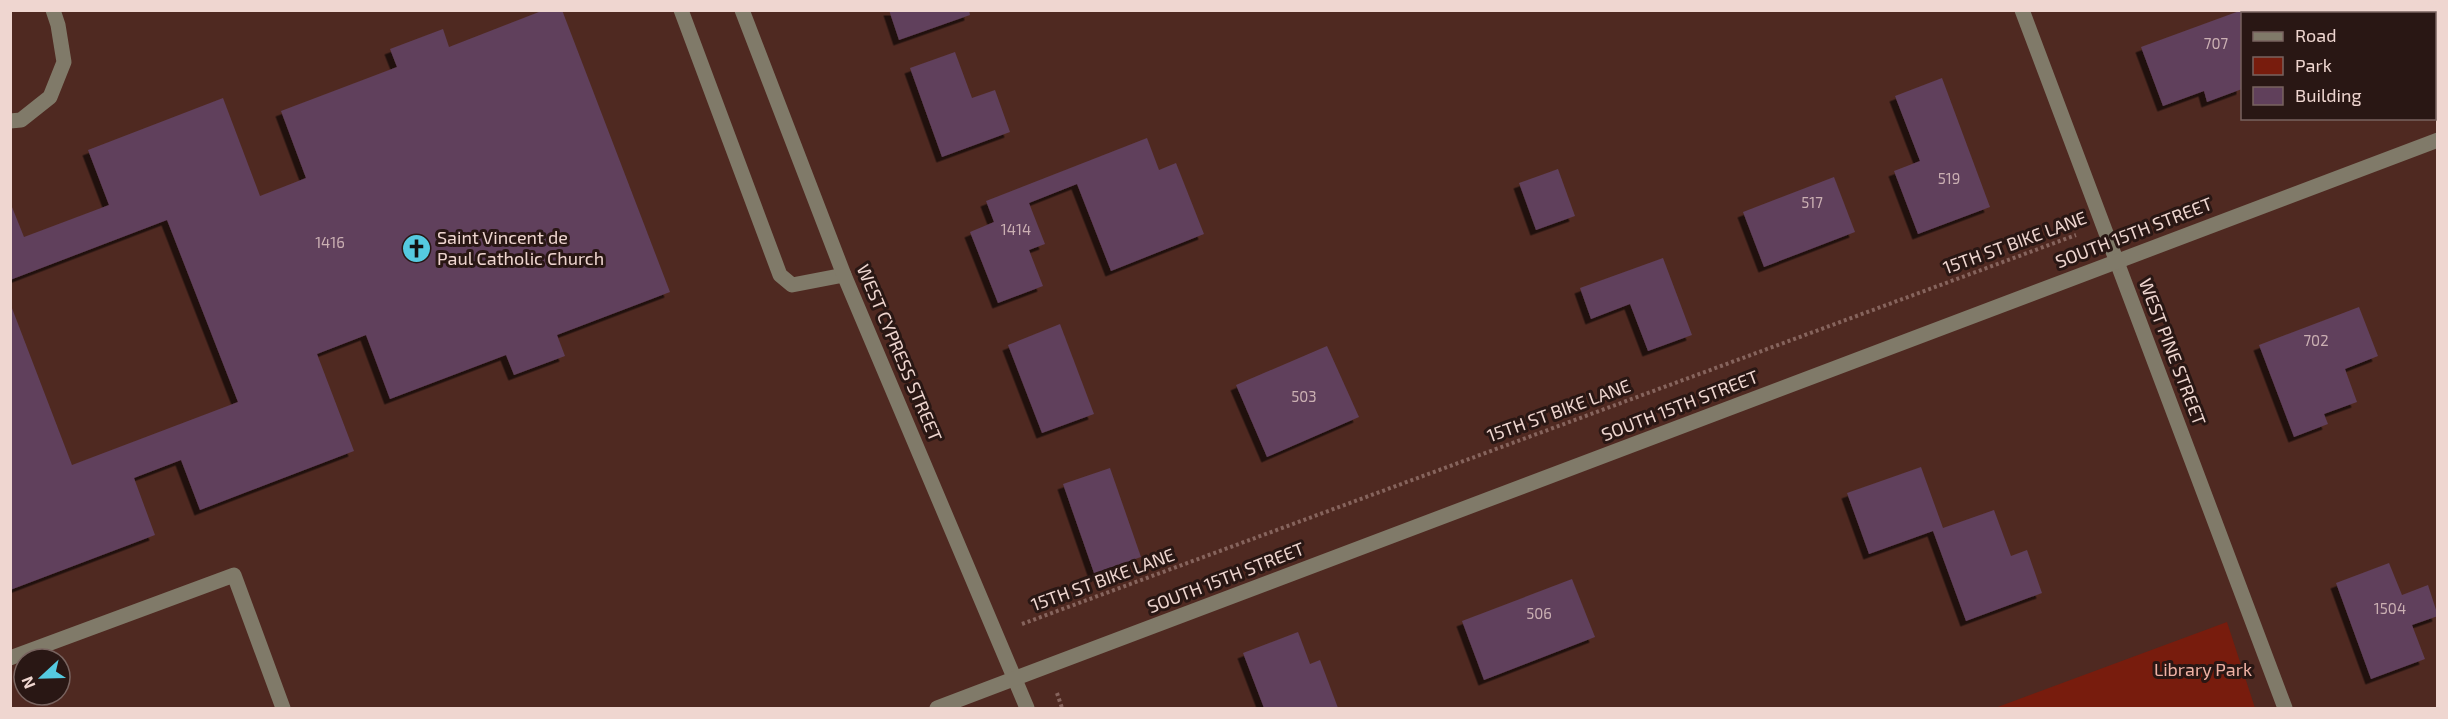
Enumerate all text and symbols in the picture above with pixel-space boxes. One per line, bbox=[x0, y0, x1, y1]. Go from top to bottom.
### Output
legend bbox=[2241, 12, 2436, 120]
text: Road bbox=[2295, 24, 2336, 46]
house number: 707 bbox=[2204, 34, 2229, 52]
text: Park bbox=[2295, 54, 2332, 76]
text: Building bbox=[2295, 84, 2362, 106]
house number: 519 bbox=[1938, 169, 1960, 187]
street label: SOUTH 15TH STREET bbox=[2052, 192, 2216, 272]
house number: 517 bbox=[1801, 193, 1823, 211]
street label: 15TH ST BIKE LANE bbox=[1940, 206, 2089, 278]
house number: 1414 bbox=[1001, 220, 1031, 238]
place label: Saint Vincent de Paul Catholic Church bbox=[437, 226, 604, 269]
church icon: Saint Vincent de Paul Catholic Church bbox=[400, 232, 432, 264]
house number: 1416 bbox=[315, 233, 345, 251]
street label: WEST CYPRESS STREET bbox=[853, 261, 947, 445]
street label: WEST PINE STREET bbox=[2135, 275, 2211, 429]
house number: 702 bbox=[2303, 331, 2329, 349]
street label: SOUTH 15TH STREET bbox=[1598, 365, 1762, 445]
street label: 15TH ST BIKE LANE bbox=[1484, 374, 1633, 446]
house number: 503 bbox=[1291, 387, 1317, 405]
street label: SOUTH 15TH STREET bbox=[1144, 537, 1308, 617]
street label: 15TH ST BIKE LANE bbox=[1028, 543, 1177, 615]
house number: 1504 bbox=[2374, 599, 2406, 617]
house number: 506 bbox=[1526, 604, 1552, 622]
north arrow bbox=[12, 647, 72, 707]
park label: Library Park bbox=[2154, 658, 2252, 680]
text: N bbox=[17, 674, 39, 692]

